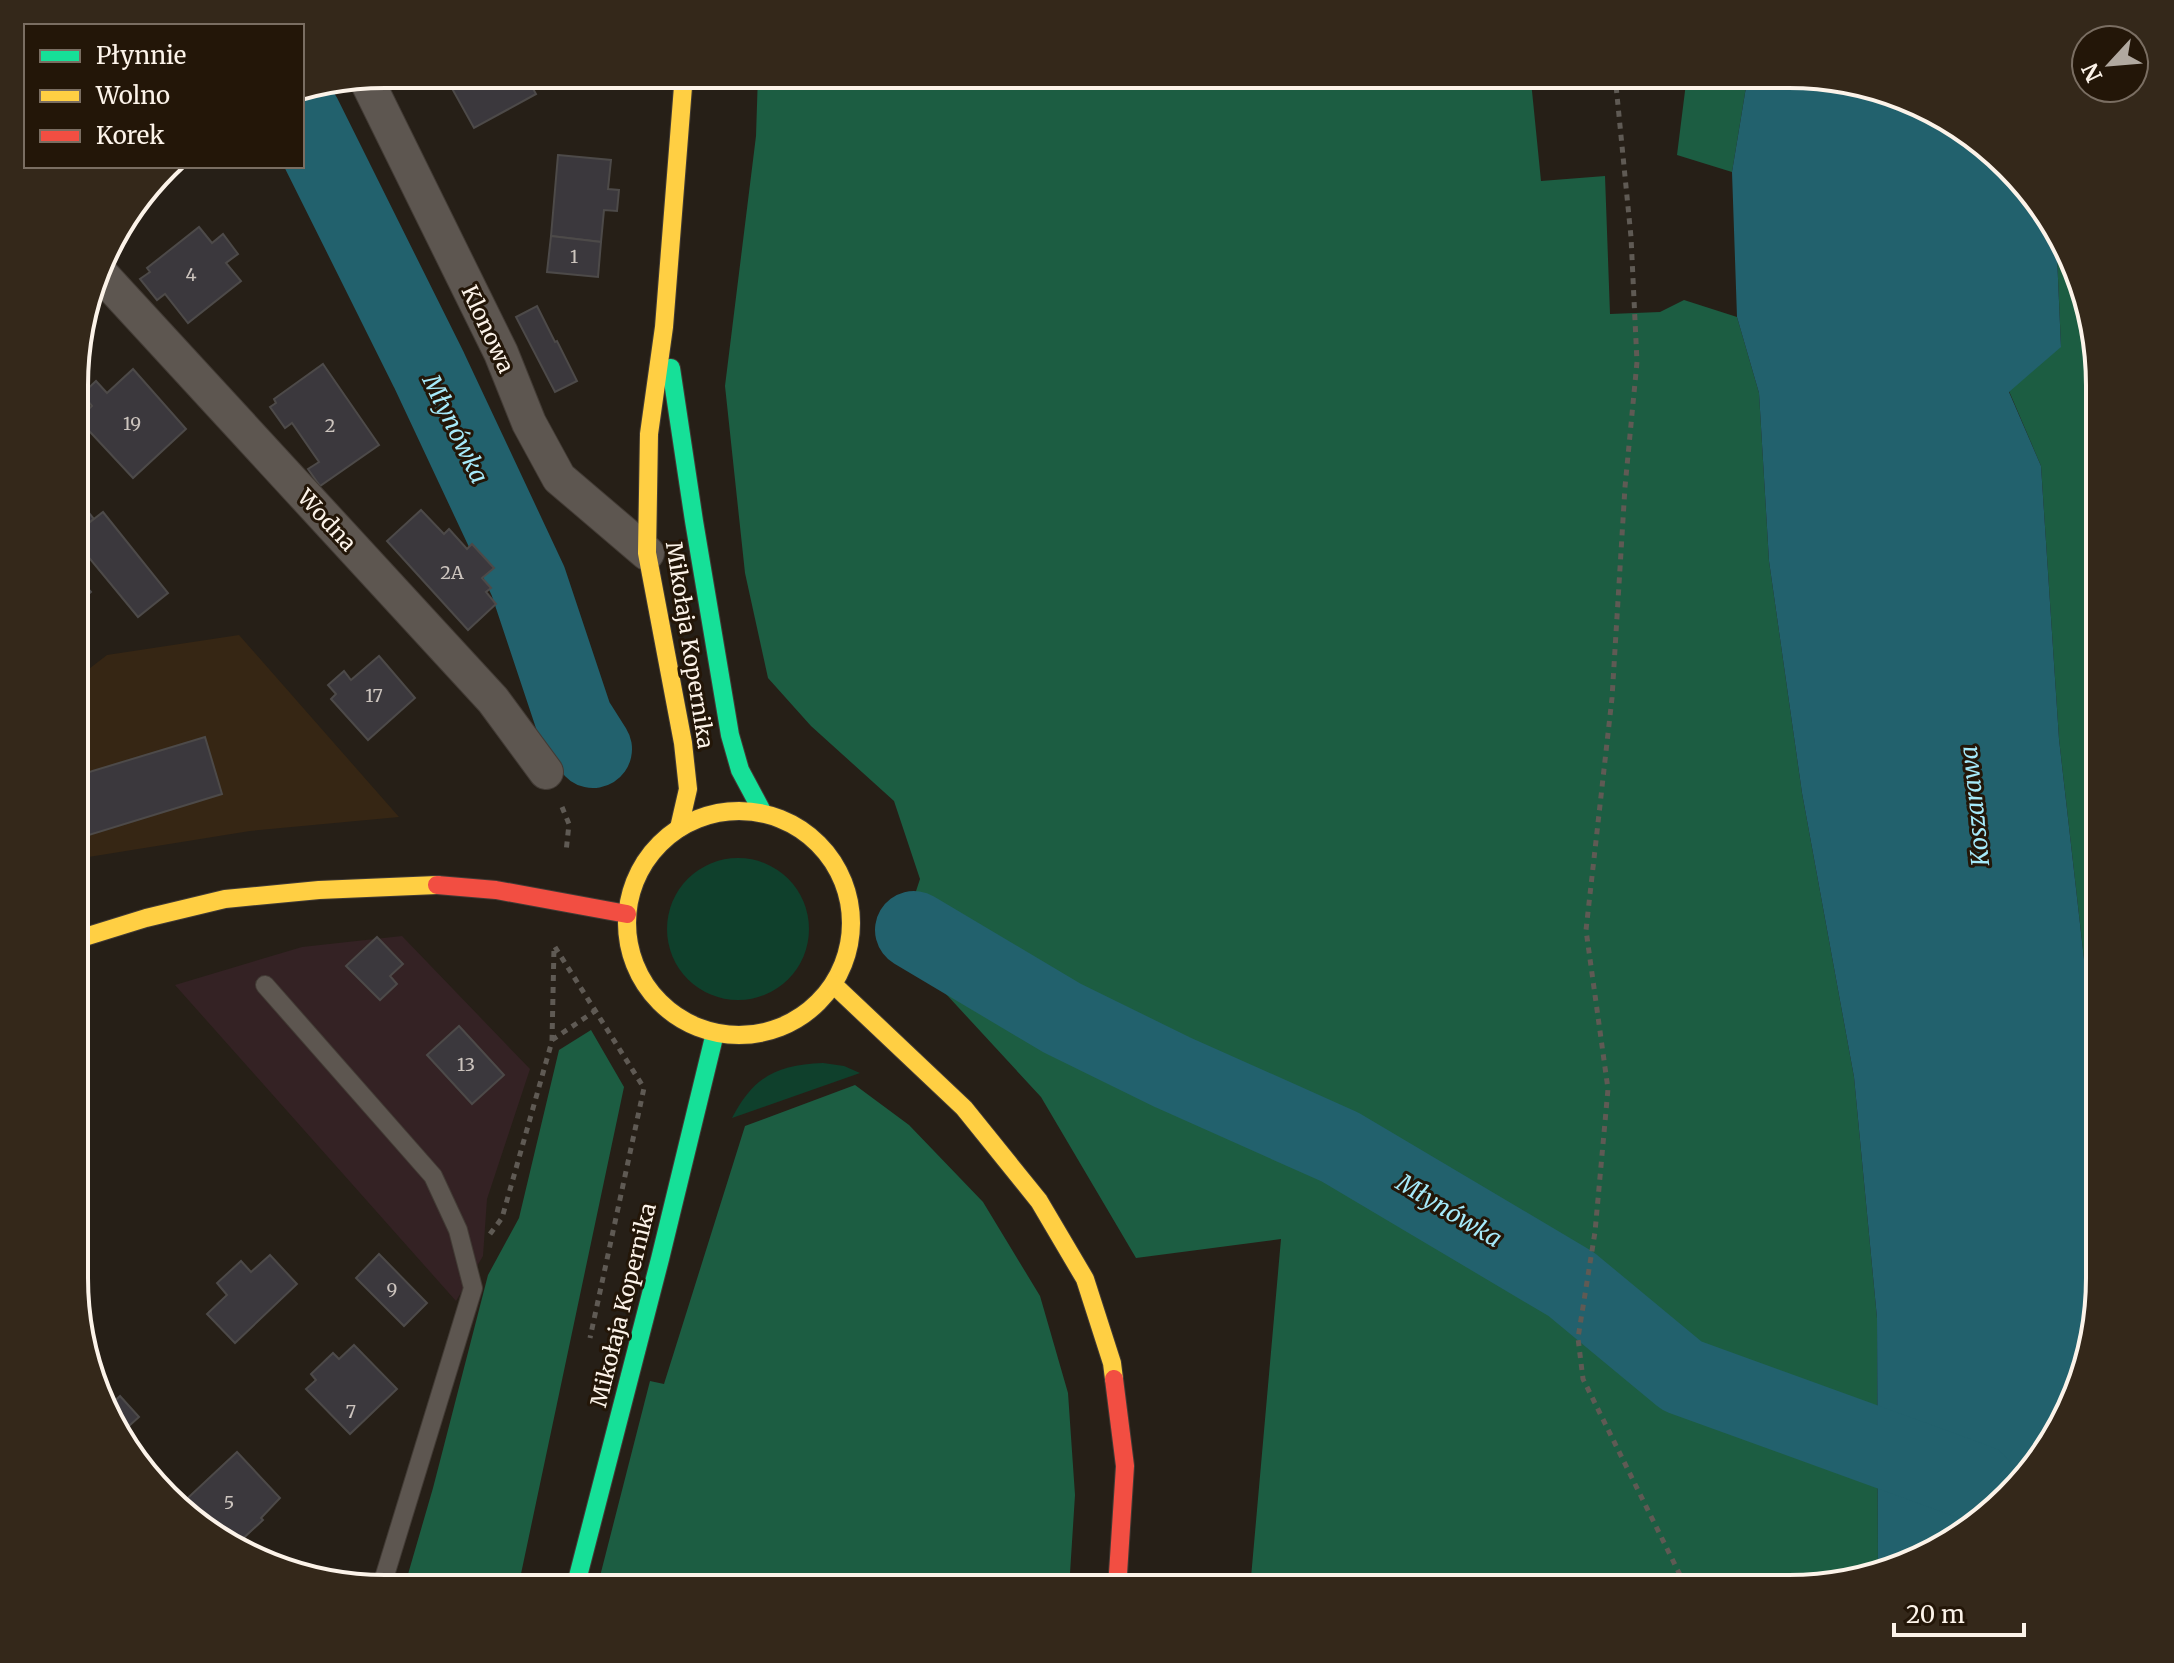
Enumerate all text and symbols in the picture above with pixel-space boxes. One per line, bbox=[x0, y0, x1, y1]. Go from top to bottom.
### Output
legend bbox=[24, 24, 304, 168]
north arrow bbox=[2070, 24, 2150, 104]
text: Płynnie bbox=[96, 40, 186, 71]
text: N bbox=[2075, 58, 2108, 87]
text: Wolno bbox=[95, 80, 170, 111]
text: Korek bbox=[96, 120, 165, 151]
house number: 1 bbox=[570, 245, 578, 268]
house number: 4 bbox=[185, 263, 197, 286]
street label: Klonowa bbox=[456, 281, 521, 377]
water label: Młynówka bbox=[415, 368, 495, 488]
house number: 19 bbox=[123, 412, 141, 435]
house number: 2 bbox=[325, 414, 335, 437]
street label: Wodna bbox=[291, 483, 363, 557]
street label: Mikołaja Kopernika bbox=[660, 539, 720, 751]
house number: 2A bbox=[440, 561, 464, 584]
house number: 17 bbox=[365, 684, 383, 707]
water label: Koszarawa bbox=[1953, 744, 1996, 869]
house number: 13 bbox=[457, 1053, 475, 1076]
water label: Młynówka bbox=[1390, 1166, 1508, 1254]
street label: Mikołaja Kopernika bbox=[584, 1200, 662, 1410]
house number: 9 bbox=[387, 1278, 397, 1301]
house number: 7 bbox=[346, 1400, 356, 1423]
house number: 5 bbox=[224, 1491, 234, 1514]
scale bar bbox=[1894, 1587, 2024, 1637]
text: 20 m bbox=[1906, 1599, 1965, 1630]

